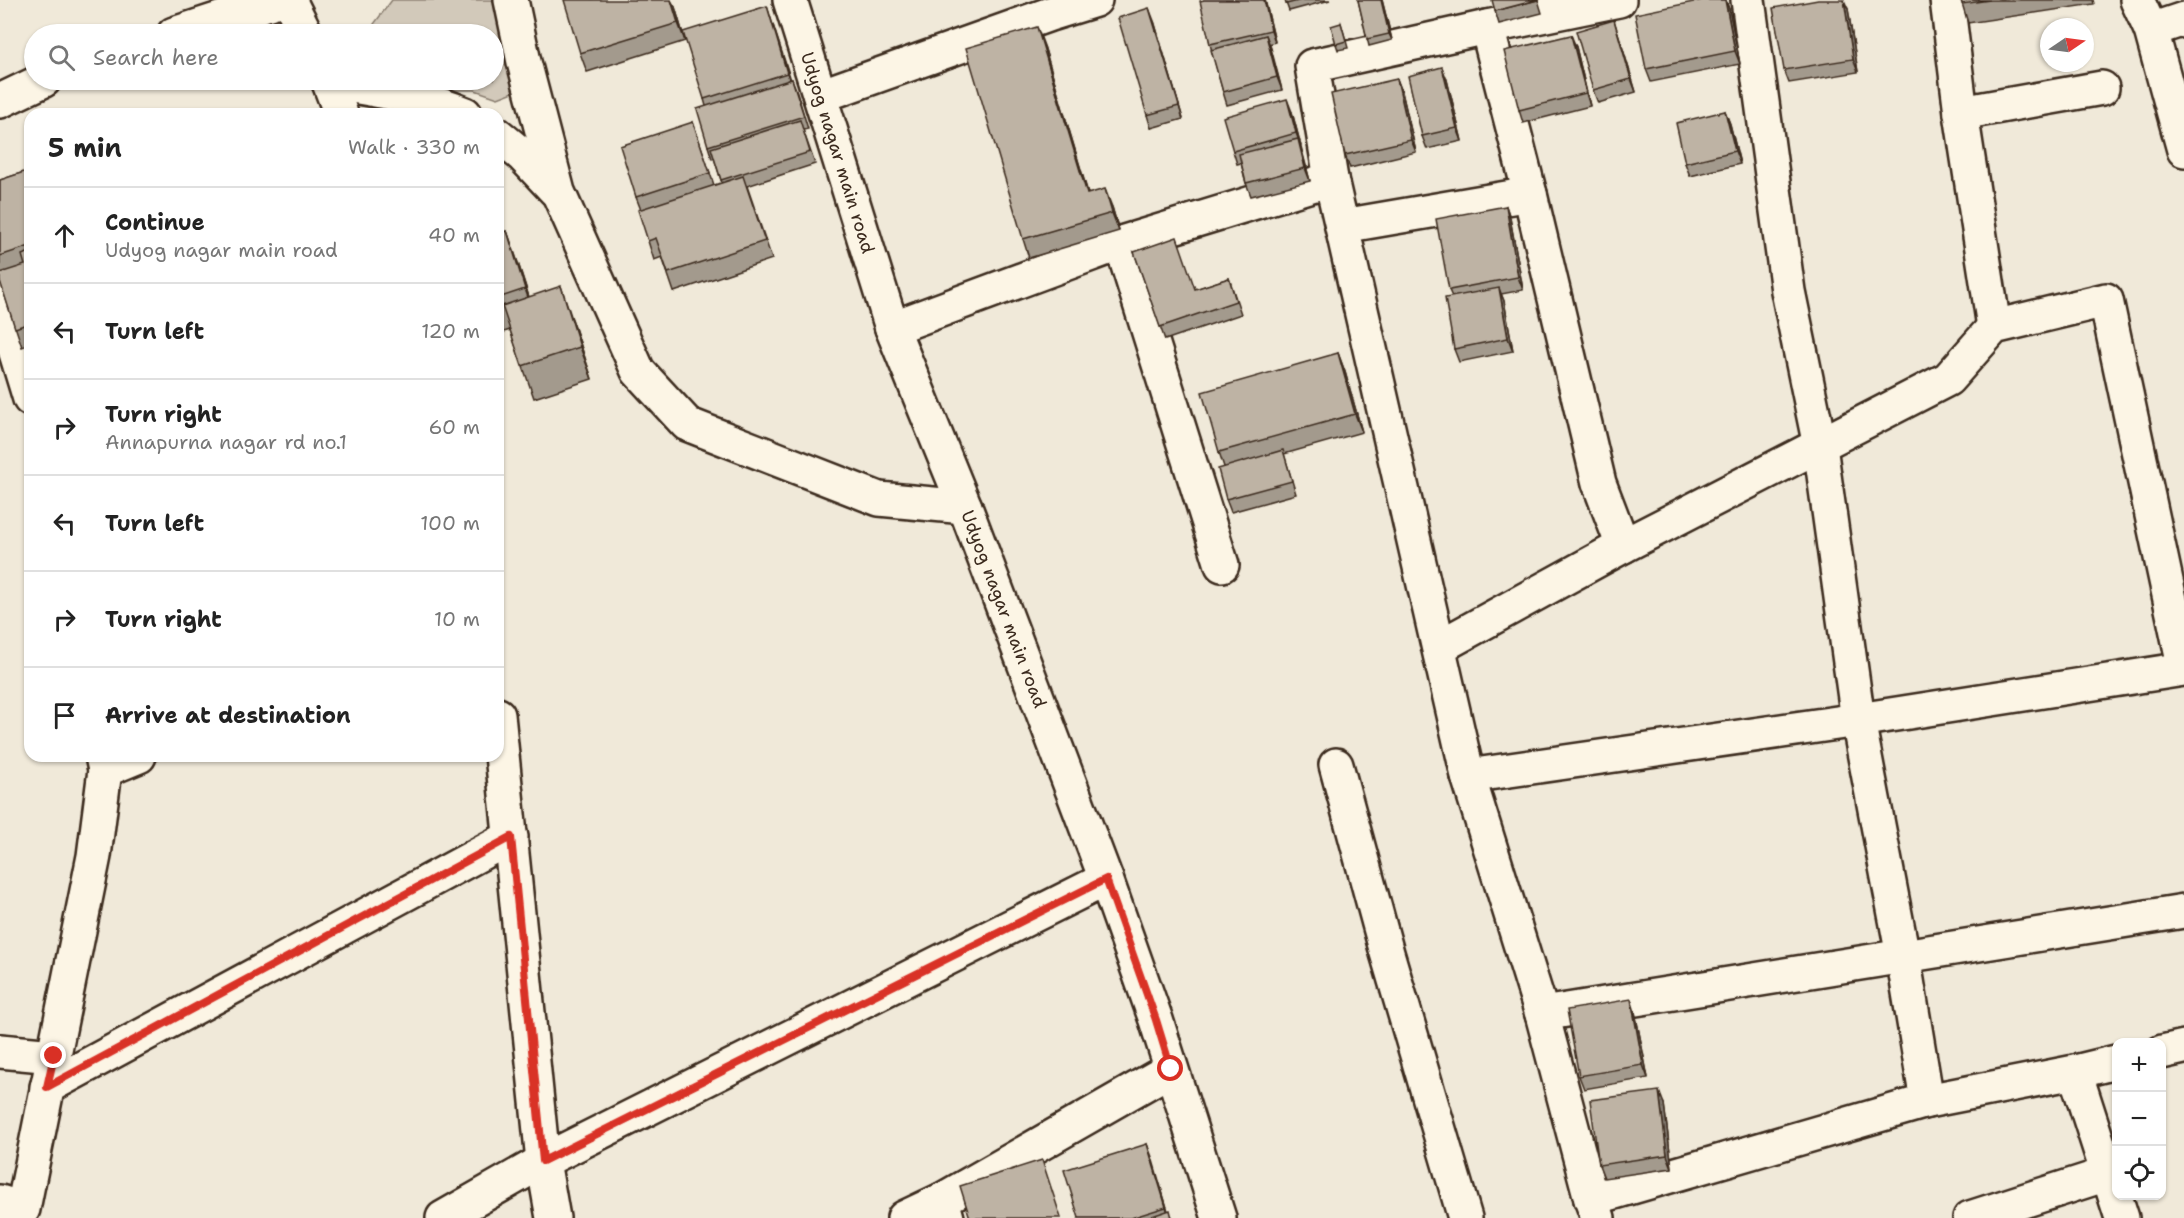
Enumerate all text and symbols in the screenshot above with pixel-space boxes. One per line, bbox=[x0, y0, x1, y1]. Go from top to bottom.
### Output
north arrow bbox=[2040, 18, 2094, 72]
search box bbox=[24, 24, 504, 90]
icon: search bbox=[45, 41, 78, 74]
text: Search here bbox=[93, 43, 219, 72]
street label: Udyog nagar main road bbox=[795, 49, 880, 256]
text: 5 min bbox=[48, 130, 122, 165]
text: Walk · 330 m bbox=[348, 134, 480, 160]
text: Continue bbox=[105, 208, 205, 237]
icon: ahead bbox=[48, 219, 81, 252]
text: 40 m bbox=[428, 222, 480, 248]
text: Udyog nagar main road bbox=[105, 237, 338, 263]
icon: left bbox=[48, 315, 81, 348]
text: Turn left bbox=[105, 317, 204, 346]
text: 120 m bbox=[421, 318, 480, 344]
text: Turn right bbox=[105, 400, 222, 429]
icon: right bbox=[48, 411, 81, 444]
text: 60 m bbox=[428, 414, 480, 440]
text: Annapurna nagar rd no.1 bbox=[105, 429, 347, 455]
icon: left bbox=[48, 507, 81, 540]
street label: Udyog nagar main road bbox=[955, 507, 1052, 711]
text: Turn left bbox=[105, 509, 204, 538]
text: 100 m bbox=[420, 510, 480, 536]
icon: right bbox=[48, 603, 81, 636]
text: Turn right bbox=[105, 605, 222, 634]
text: 10 m bbox=[434, 606, 480, 632]
icon: arrive bbox=[48, 699, 81, 732]
text: Arrive at destination bbox=[105, 701, 351, 730]
map controls bbox=[2112, 1038, 2166, 1200]
button: + bbox=[2112, 1038, 2166, 1092]
route end bbox=[40, 1042, 66, 1068]
route start bbox=[1157, 1055, 1183, 1081]
button: − bbox=[2112, 1092, 2166, 1146]
button: locate bbox=[2112, 1146, 2166, 1200]

